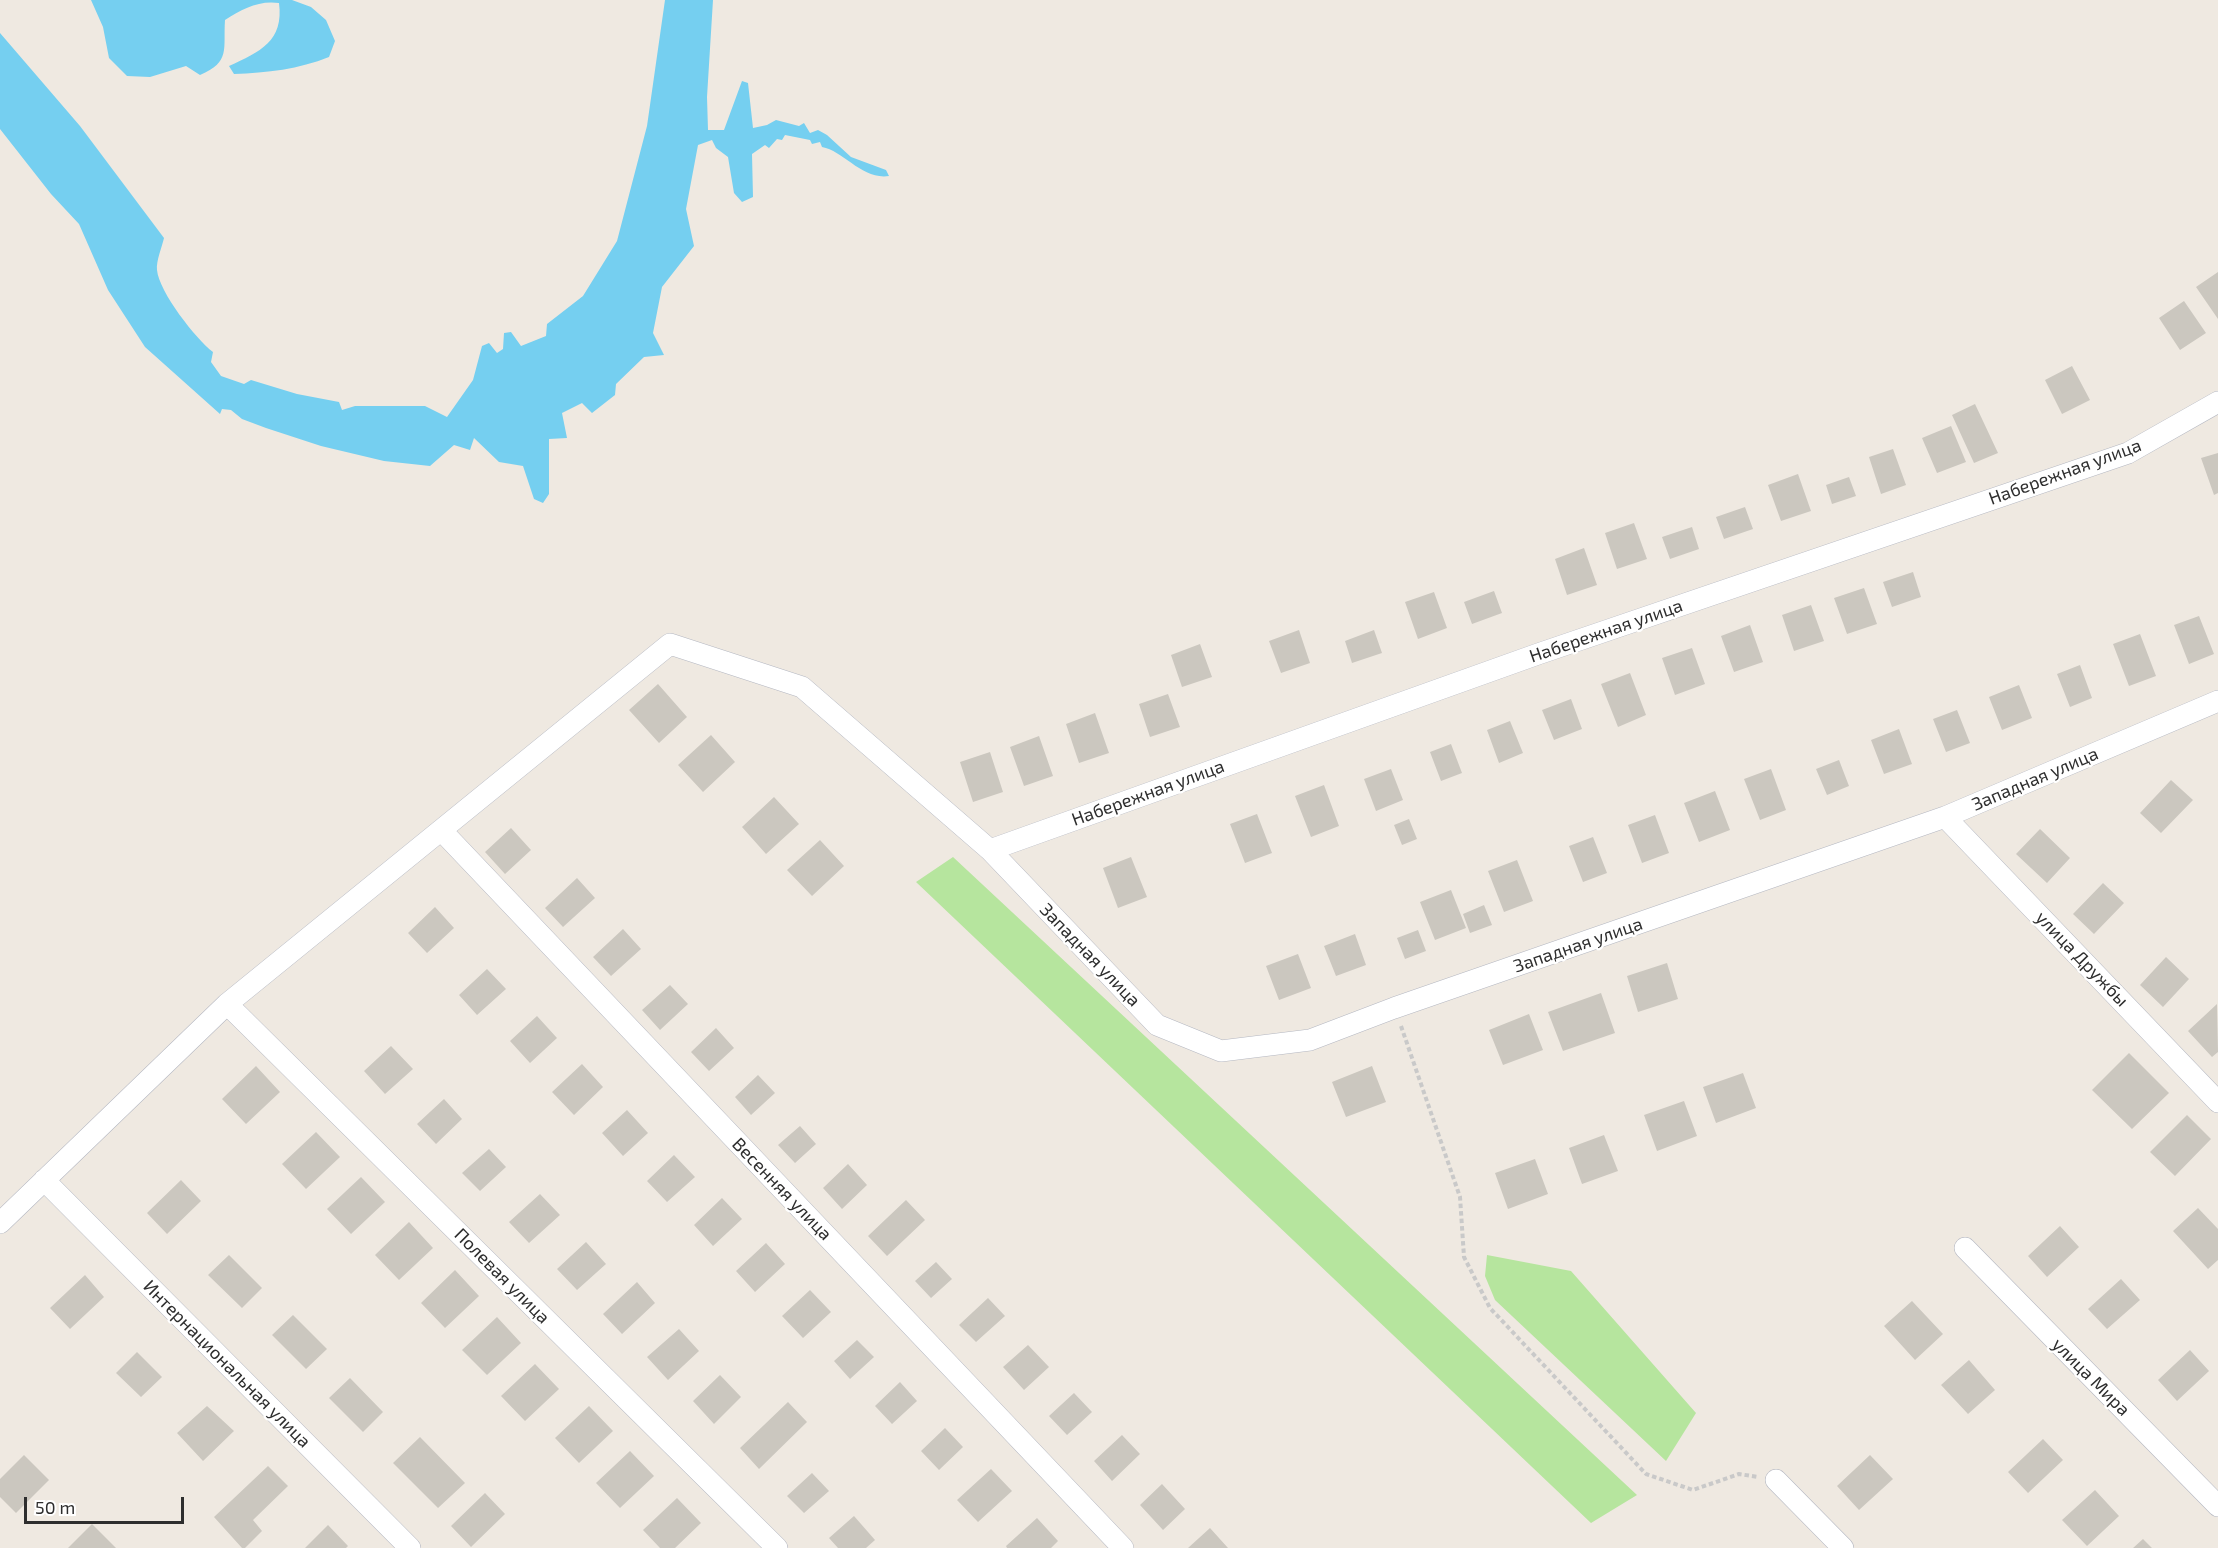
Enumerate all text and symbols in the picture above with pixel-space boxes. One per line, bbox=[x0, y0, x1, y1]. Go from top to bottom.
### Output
street label: Набережная улица bbox=[1986, 434, 2144, 510]
street label: Набережная улица bbox=[1526, 595, 1686, 667]
street label: Западная улица bbox=[1969, 743, 2101, 815]
street label: Набережная улица bbox=[1069, 755, 1227, 831]
street label: Западная улица bbox=[1035, 899, 1145, 1011]
street label: улица Дружбы bbox=[2031, 907, 2133, 1011]
street label: Западная улица bbox=[1511, 913, 1645, 977]
street label: Весенняя улица bbox=[728, 1133, 836, 1245]
street label: Полевая улица bbox=[450, 1224, 554, 1328]
street label: Интернациональная улица bbox=[139, 1276, 315, 1452]
street label: улица Мира bbox=[2048, 1334, 2134, 1420]
scale bar bbox=[27, 1485, 188, 1523]
text: 50 m bbox=[35, 1496, 75, 1518]

